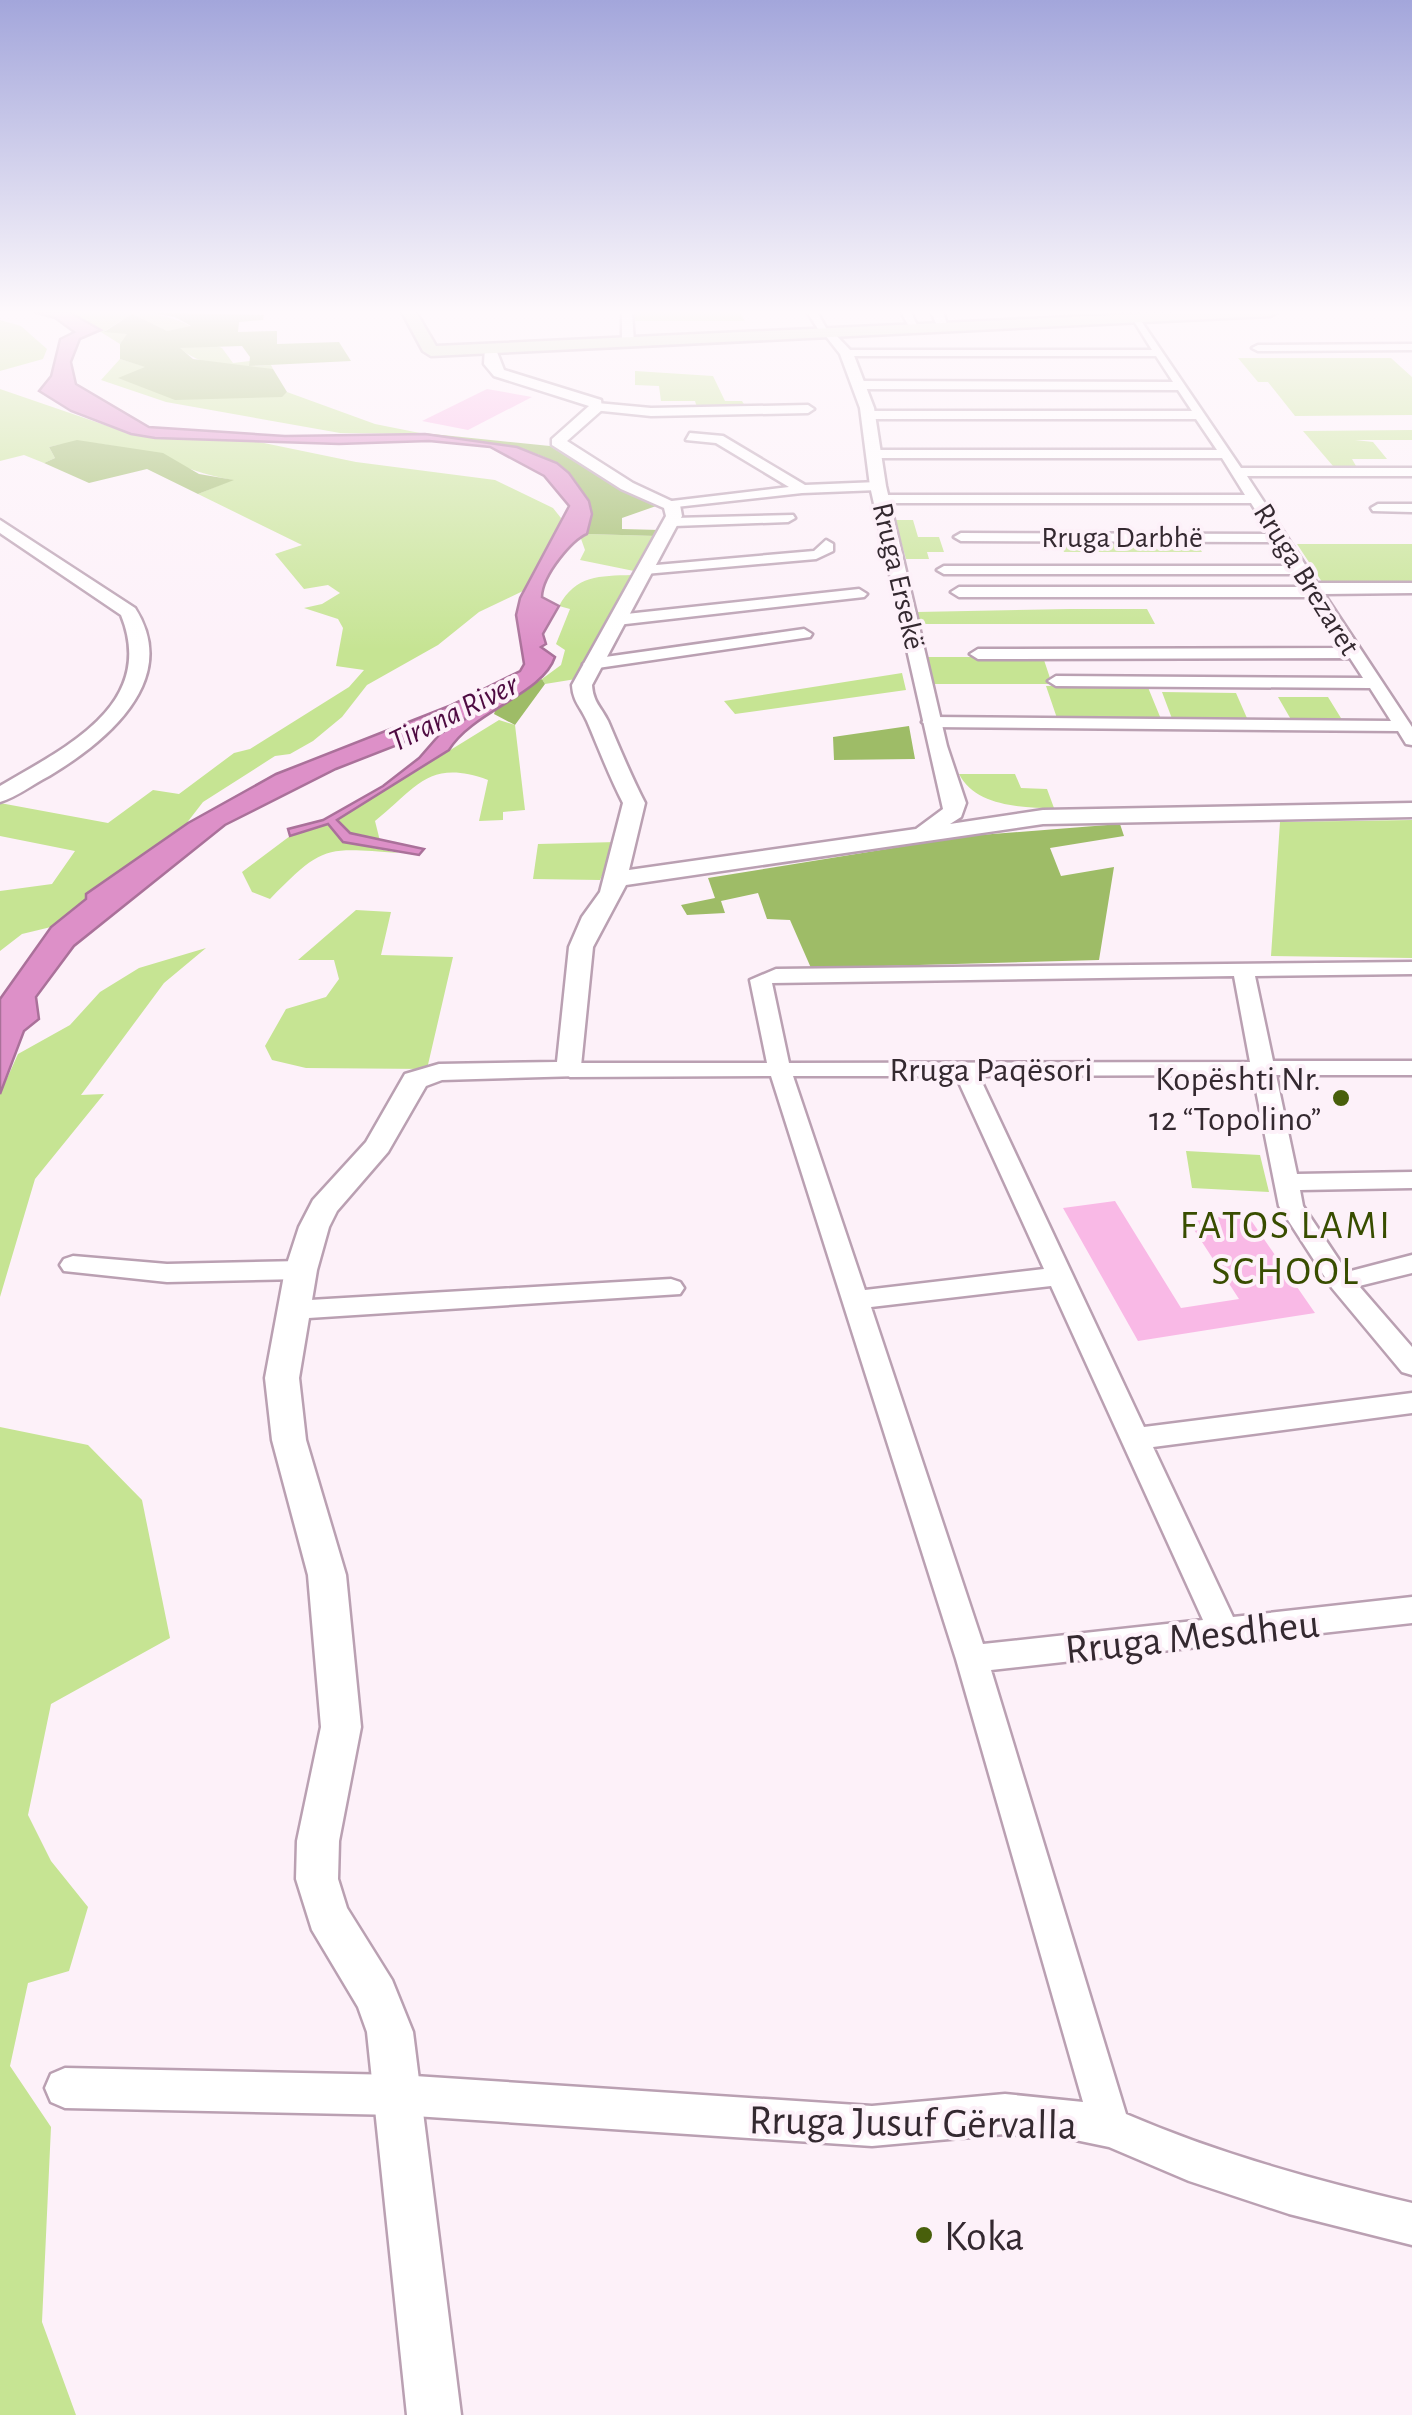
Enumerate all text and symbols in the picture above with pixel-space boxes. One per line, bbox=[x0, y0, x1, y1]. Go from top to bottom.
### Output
street label: Rruga Brezaret bbox=[1248, 498, 1365, 661]
street label: Rruga Ersekë bbox=[867, 500, 930, 653]
street label: Rruga Darbhë bbox=[1041, 523, 1203, 553]
water label: Tirana River bbox=[384, 667, 524, 758]
street label: Rruga Paqësori bbox=[889, 1053, 1093, 1088]
place label: Kopështi Nr. 12 “Topolino” bbox=[1149, 1062, 1321, 1137]
marker: Kopështi Nr. 12 “Topolino” bbox=[1330, 1087, 1352, 1109]
district label: FATOS LAMI SCHOOL bbox=[1179, 1206, 1393, 1292]
street label: Rruga Mesdheu bbox=[1063, 1603, 1321, 1671]
street label: Rruga Jusuf Gërvalla bbox=[748, 2099, 1078, 2147]
place label: Koka bbox=[944, 2216, 1024, 2258]
marker: Koka bbox=[913, 2224, 935, 2246]

